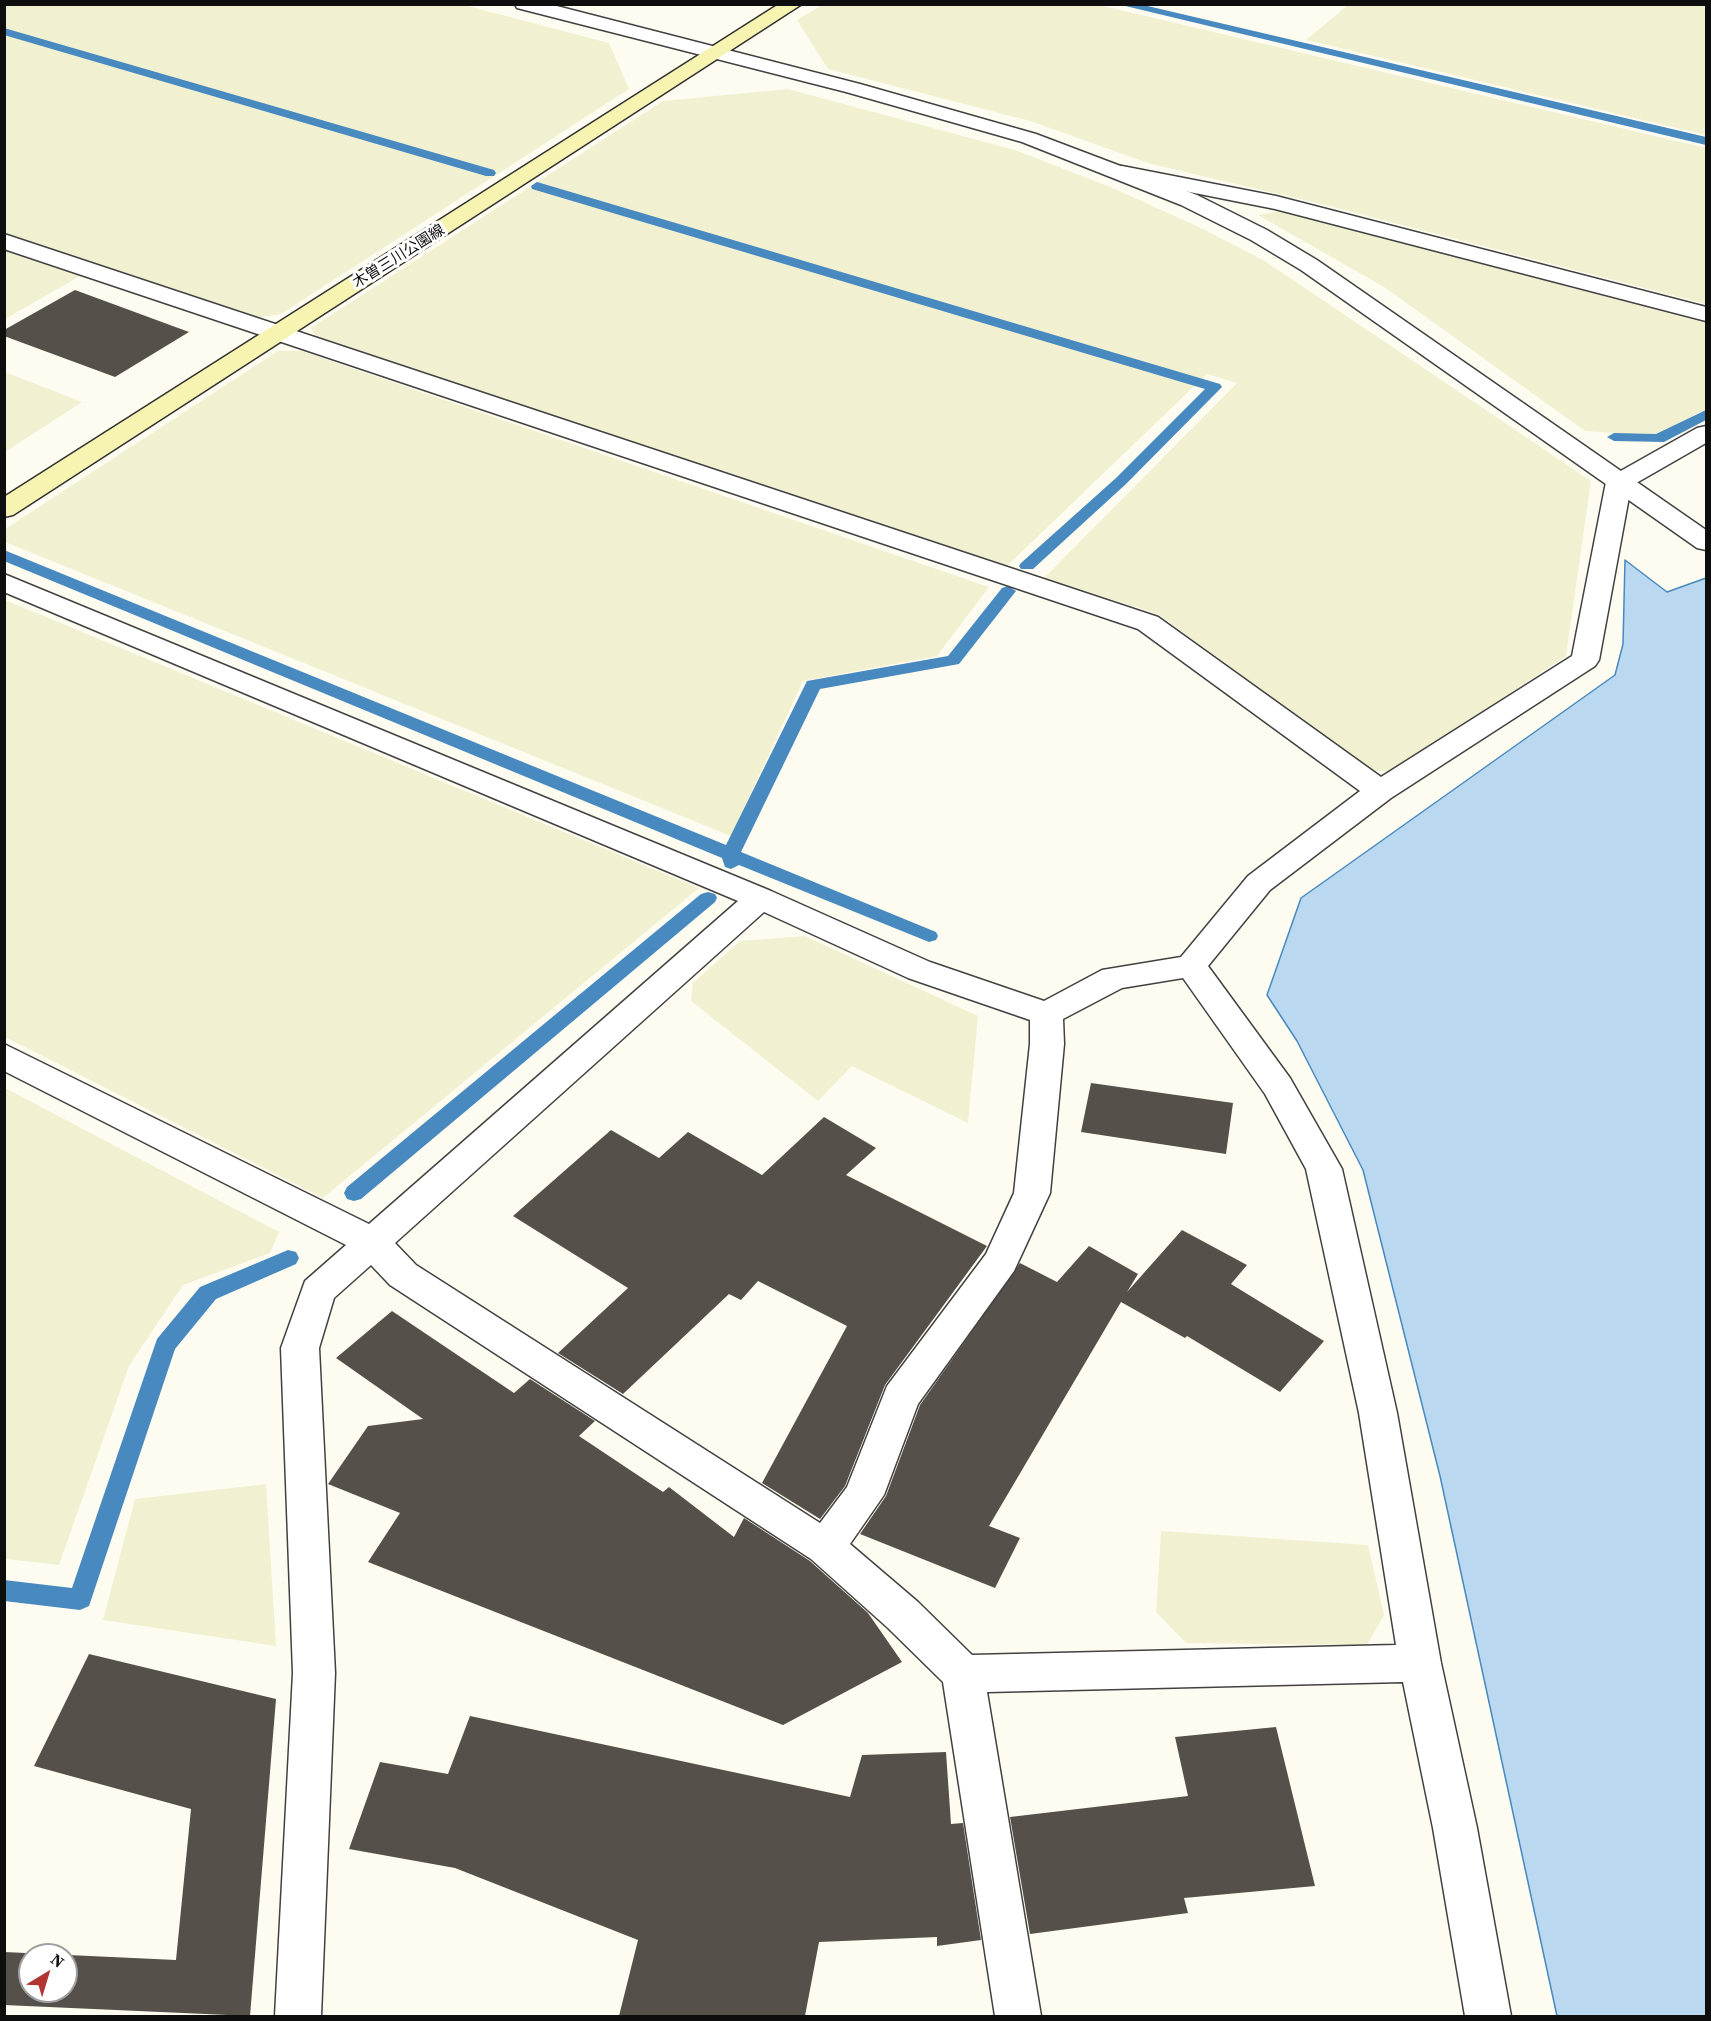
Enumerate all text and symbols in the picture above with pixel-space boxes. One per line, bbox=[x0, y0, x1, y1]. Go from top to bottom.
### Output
street label: 木曽三川公園線 bbox=[350, 222, 448, 292]
north arrow bbox=[18, 1943, 78, 2003]
text: N bbox=[46, 1948, 69, 1973]

